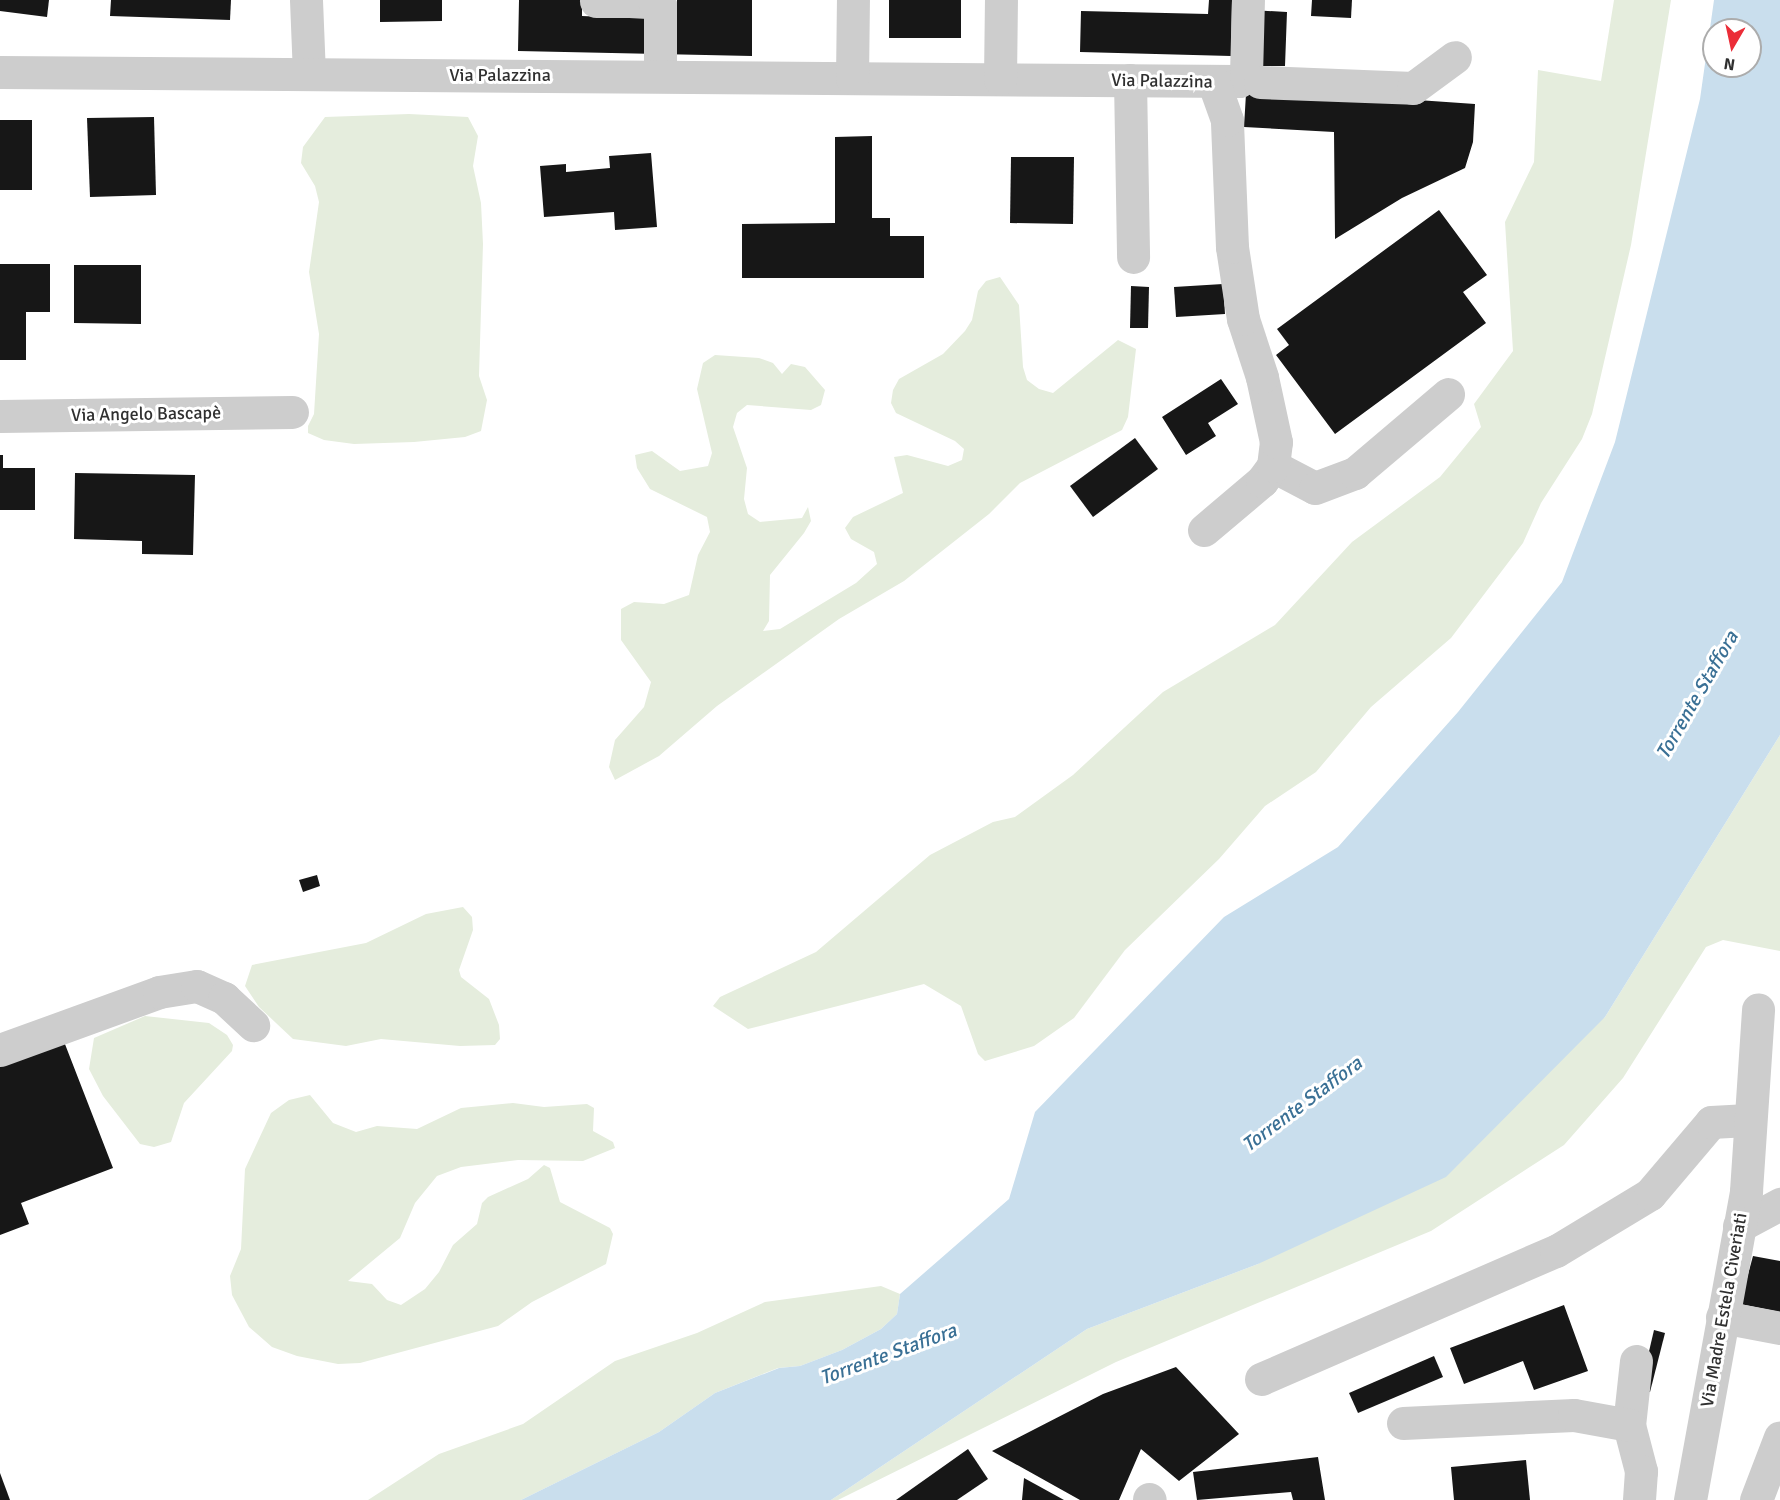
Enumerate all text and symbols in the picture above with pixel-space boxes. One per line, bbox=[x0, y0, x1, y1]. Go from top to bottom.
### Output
north arrow bbox=[1702, 18, 1762, 78]
text: N bbox=[1722, 53, 1737, 75]
street label: Via Palazzina bbox=[449, 64, 551, 86]
street label: Via Palazzina bbox=[1111, 69, 1213, 93]
street label: Via Angelo Bascapè bbox=[71, 402, 221, 426]
water label: Torrente Staffora bbox=[1651, 627, 1743, 763]
water label: Torrente Staffora bbox=[1237, 1051, 1367, 1157]
street label: Via Madre Estela Civeriati bbox=[1696, 1211, 1752, 1409]
water label: Torrente Staffora bbox=[816, 1318, 960, 1390]

